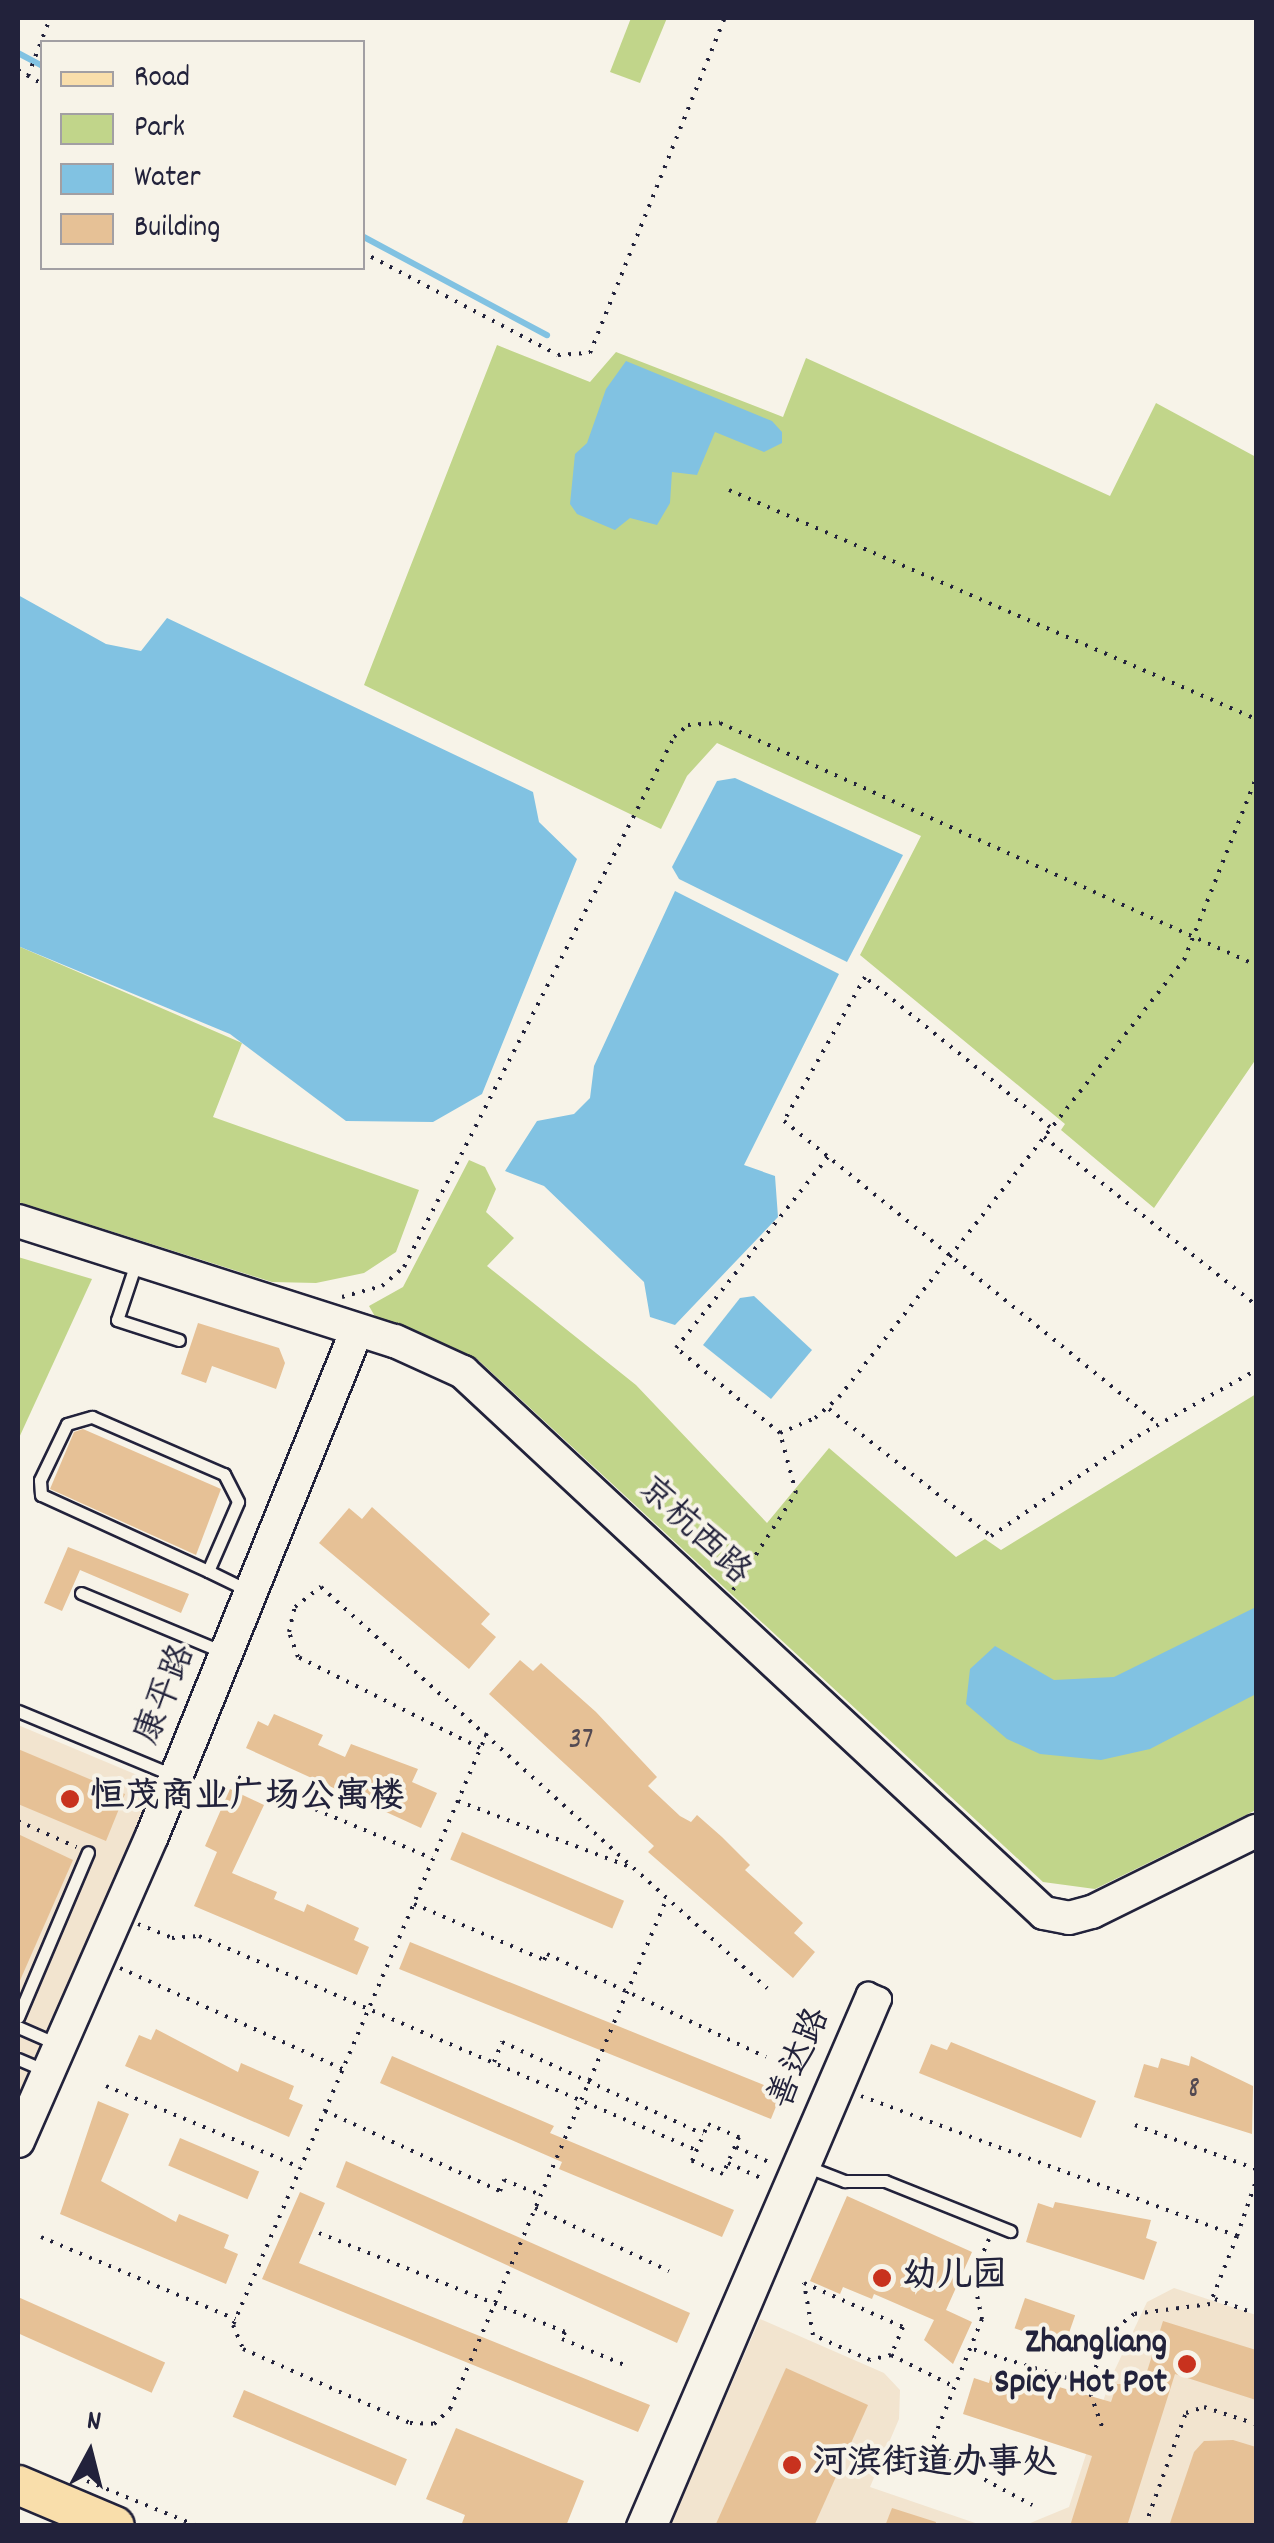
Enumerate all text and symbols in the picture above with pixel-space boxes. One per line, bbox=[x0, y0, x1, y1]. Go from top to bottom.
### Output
legend bbox=[40, 40, 365, 270]
text: Road bbox=[134, 58, 190, 101]
text: Park bbox=[134, 108, 185, 151]
text: Water bbox=[134, 158, 201, 201]
text: Building bbox=[134, 208, 220, 251]
street label: 京杭西路 bbox=[627, 1469, 759, 1595]
street label: 康平路 bbox=[128, 1638, 206, 1752]
house number: 37 bbox=[569, 1724, 593, 1760]
place label: 恒茂商业广场公寓楼 bbox=[90, 1778, 405, 1820]
marker: 恒茂商业广场公寓楼 bbox=[59, 1788, 81, 1810]
street label: 善达路 bbox=[761, 2002, 841, 2116]
house number: 8 bbox=[1188, 2073, 1200, 2109]
place label: 幼儿园 bbox=[902, 2257, 1007, 2299]
marker: 幼儿园 bbox=[871, 2267, 893, 2289]
place label: Zhangliang Spicy Hot Pot bbox=[994, 2323, 1167, 2405]
marker: Zhangliang Spicy Hot Pot bbox=[1176, 2353, 1198, 2375]
north arrow bbox=[40, 2403, 140, 2503]
text: N bbox=[84, 2403, 103, 2444]
place label: 河滨街道办事处 bbox=[812, 2444, 1057, 2486]
marker: 河滨街道办事处 bbox=[781, 2454, 803, 2476]

